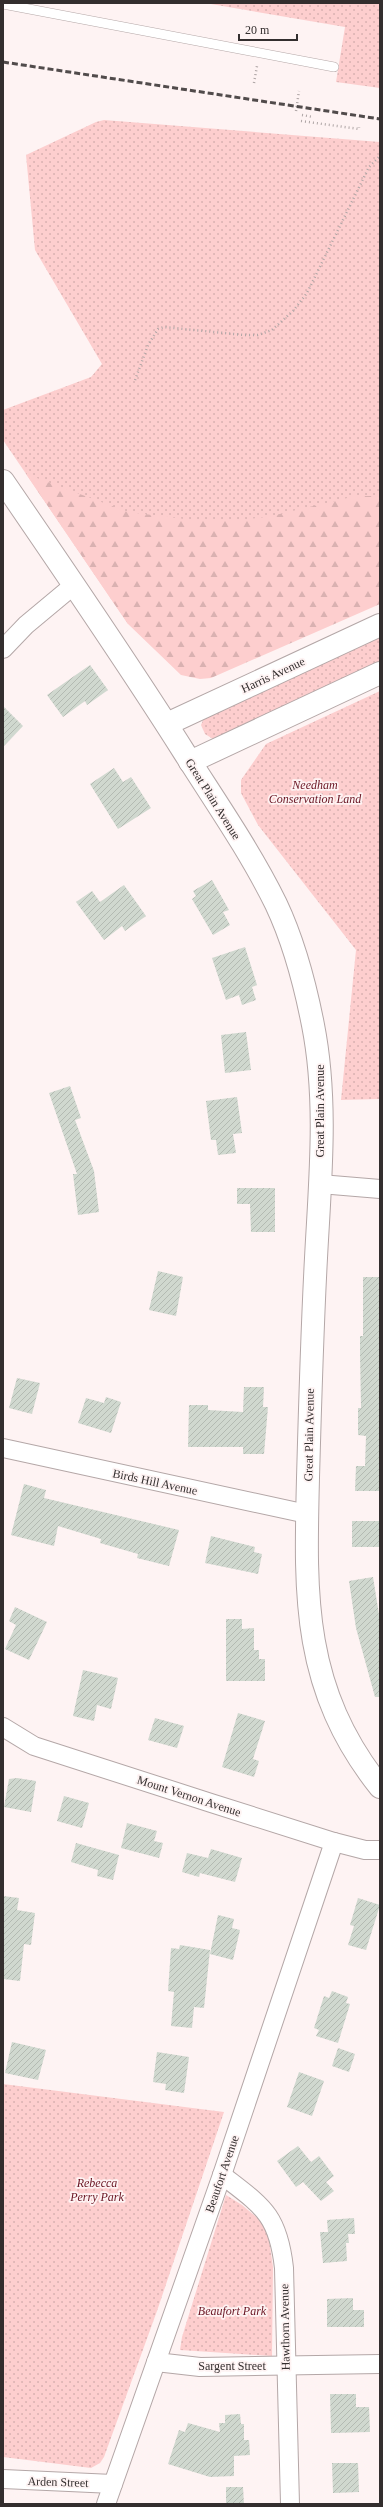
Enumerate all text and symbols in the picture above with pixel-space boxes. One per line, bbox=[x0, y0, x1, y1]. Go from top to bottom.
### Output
scale bar bbox=[239, 16, 297, 42]
text: 20 m bbox=[245, 23, 270, 37]
street label: Harris Avenue bbox=[239, 654, 307, 696]
street label: Great Plain Avenue bbox=[182, 756, 244, 842]
park label: Needham Conservation Land bbox=[269, 778, 362, 806]
street label: Great Plain Avenue bbox=[313, 1064, 327, 1158]
street label: Great Plain Avenue bbox=[301, 1388, 317, 1482]
street label: Birds Hill Avenue bbox=[111, 1466, 199, 1498]
street label: Mount Vernon Avenue bbox=[135, 1773, 243, 1819]
street label: Beaufort Avenue bbox=[202, 2134, 242, 2214]
park label: Rebecca Perry Park bbox=[69, 2176, 124, 2204]
street label: Hawthorn Avenue bbox=[277, 2284, 293, 2370]
park label: Beaufort Park bbox=[198, 2304, 267, 2318]
street label: Sargent Street bbox=[198, 2359, 266, 2373]
street label: Arden Street bbox=[27, 2474, 89, 2490]

